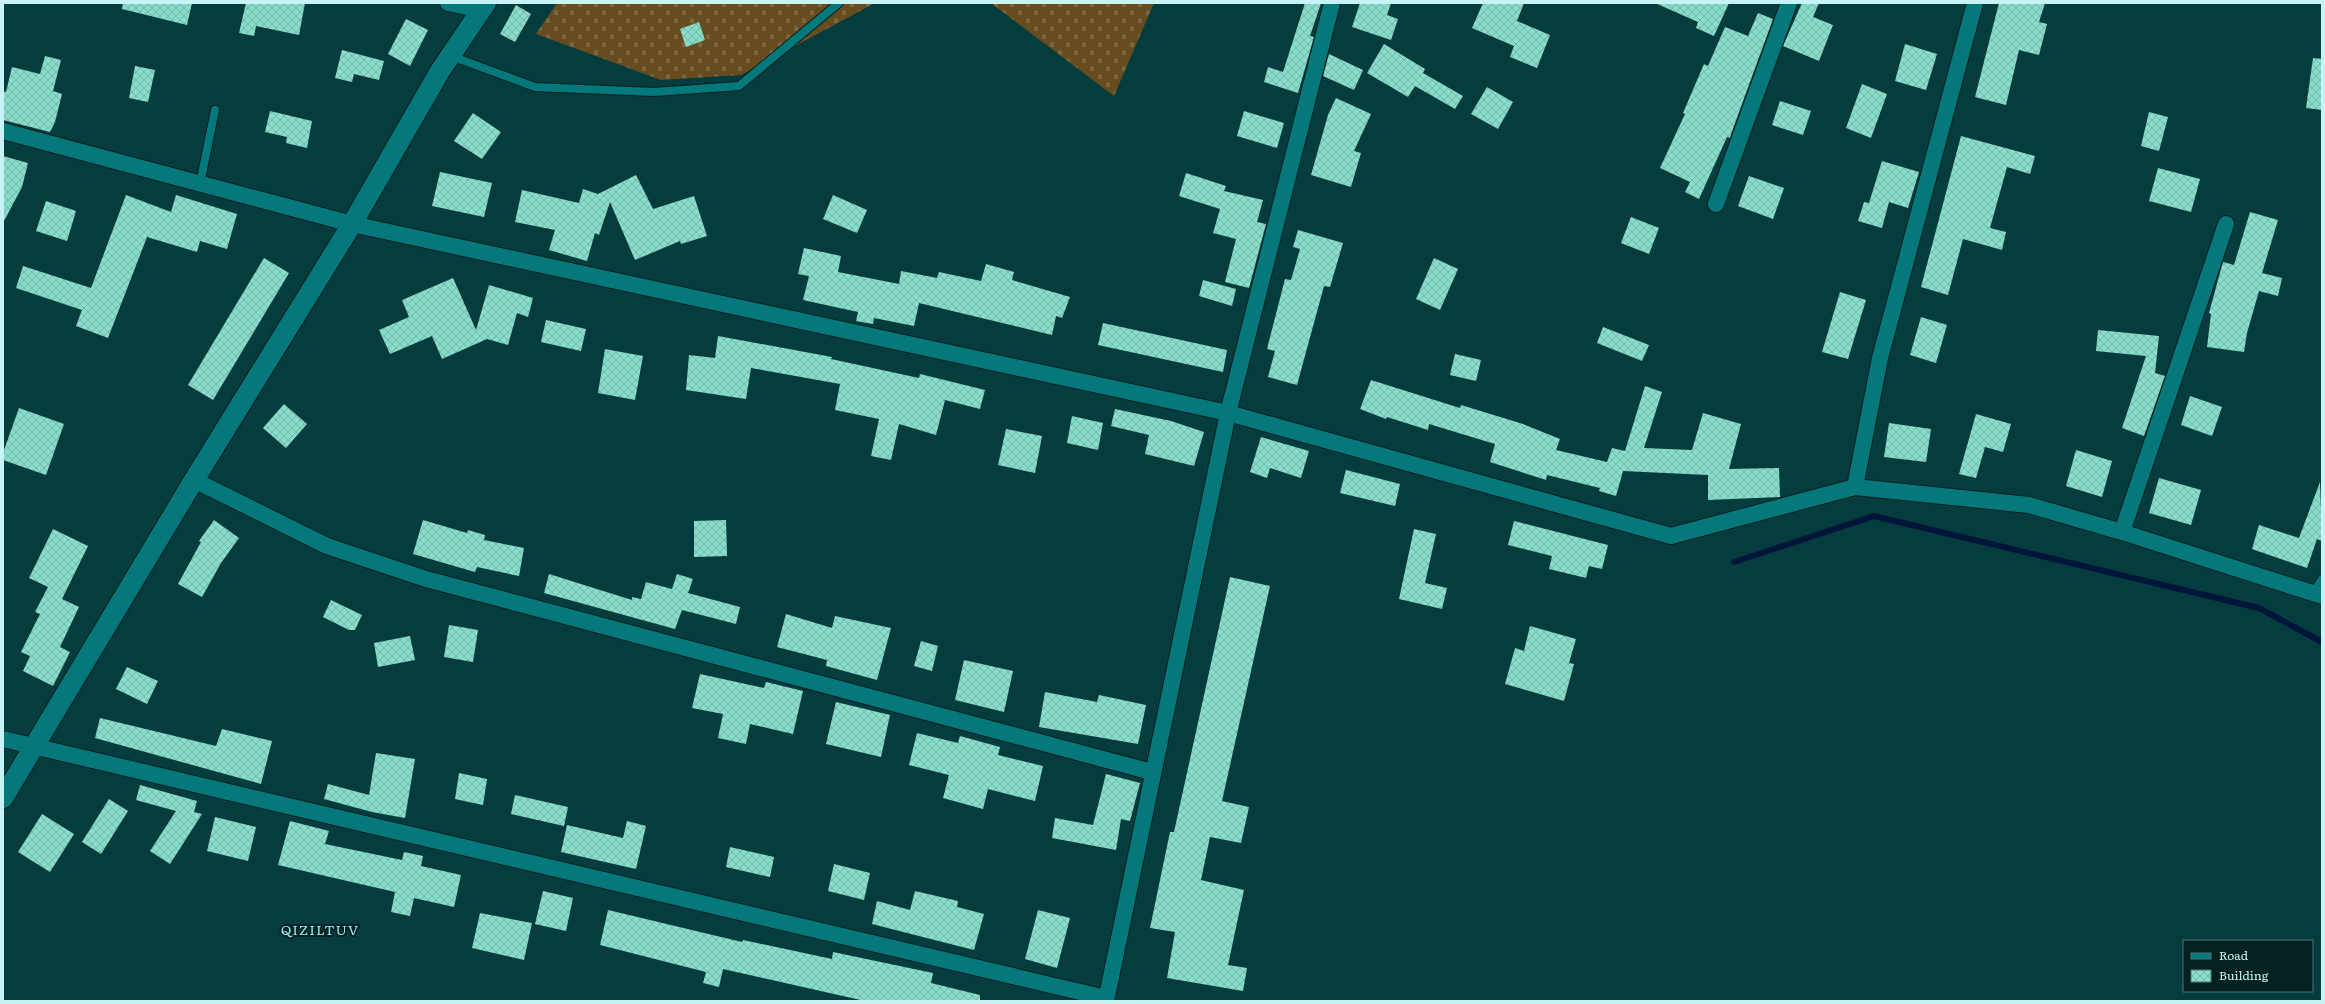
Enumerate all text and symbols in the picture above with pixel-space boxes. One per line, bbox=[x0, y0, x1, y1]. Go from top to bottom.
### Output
district label: QIZILTUV bbox=[281, 919, 359, 939]
legend bbox=[2183, 940, 2313, 992]
text: Road bbox=[2219, 946, 2249, 964]
text: Building bbox=[2219, 966, 2269, 984]

